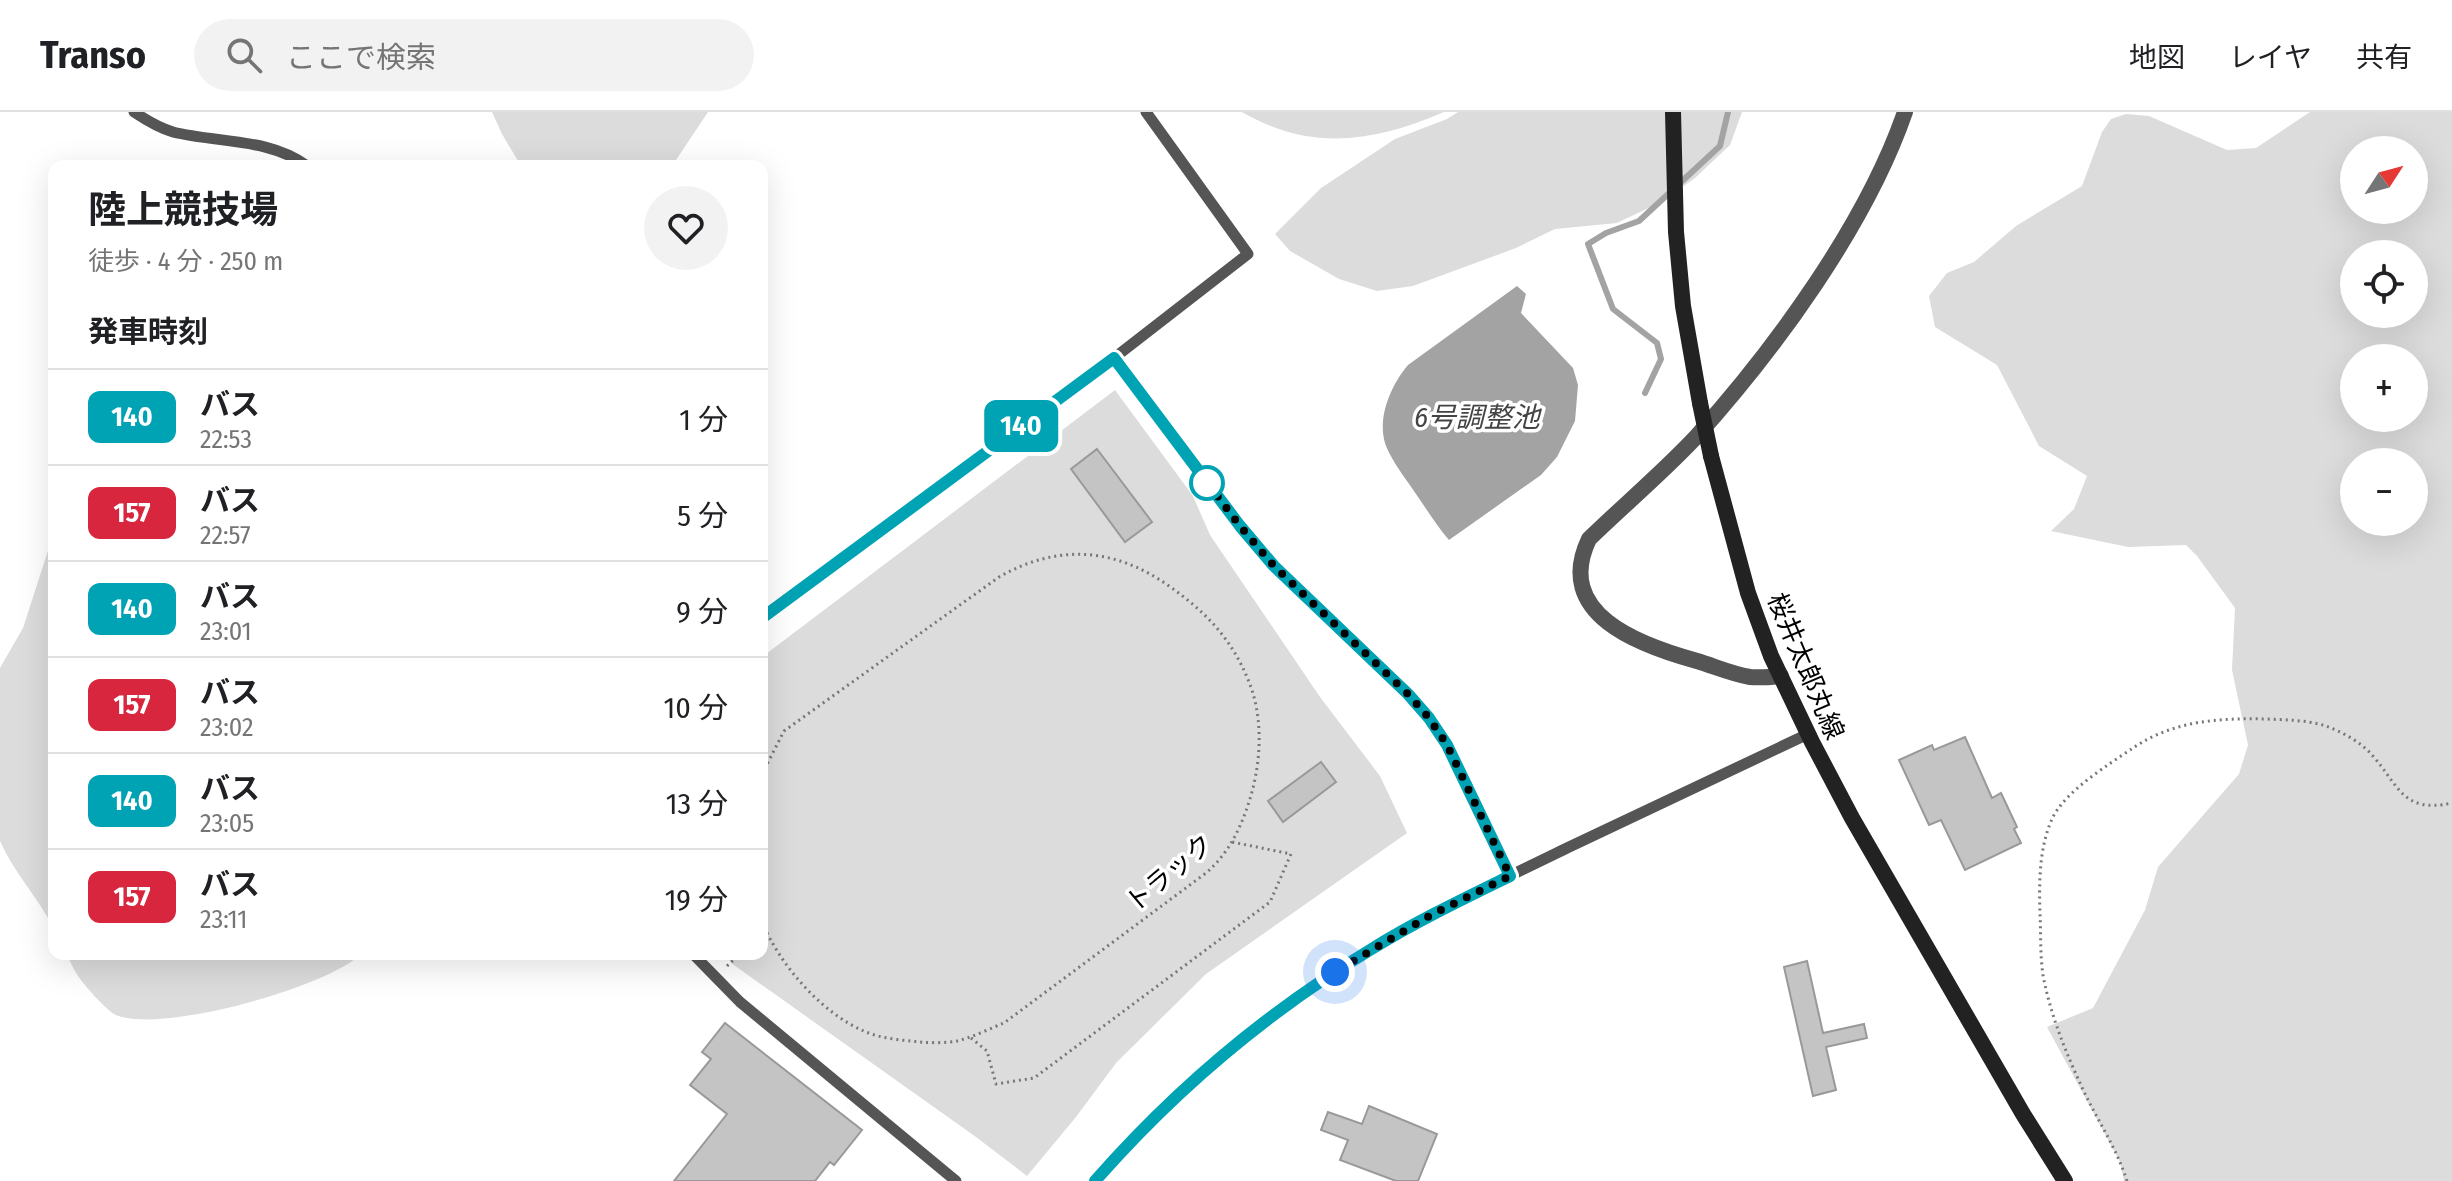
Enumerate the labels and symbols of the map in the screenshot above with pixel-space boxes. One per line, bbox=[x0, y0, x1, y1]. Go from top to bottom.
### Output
north arrow bbox=[2340, 136, 2428, 224]
line badge: 140 bbox=[975, 400, 1067, 452]
water label: 6号調整池 bbox=[1414, 401, 1543, 434]
unlabelled marker bbox=[1190, 466, 1224, 500]
street label: 桜井太郎丸線 bbox=[1761, 588, 1850, 744]
street label: トラック bbox=[1120, 828, 1219, 919]
your location bbox=[1315, 952, 1355, 992]

